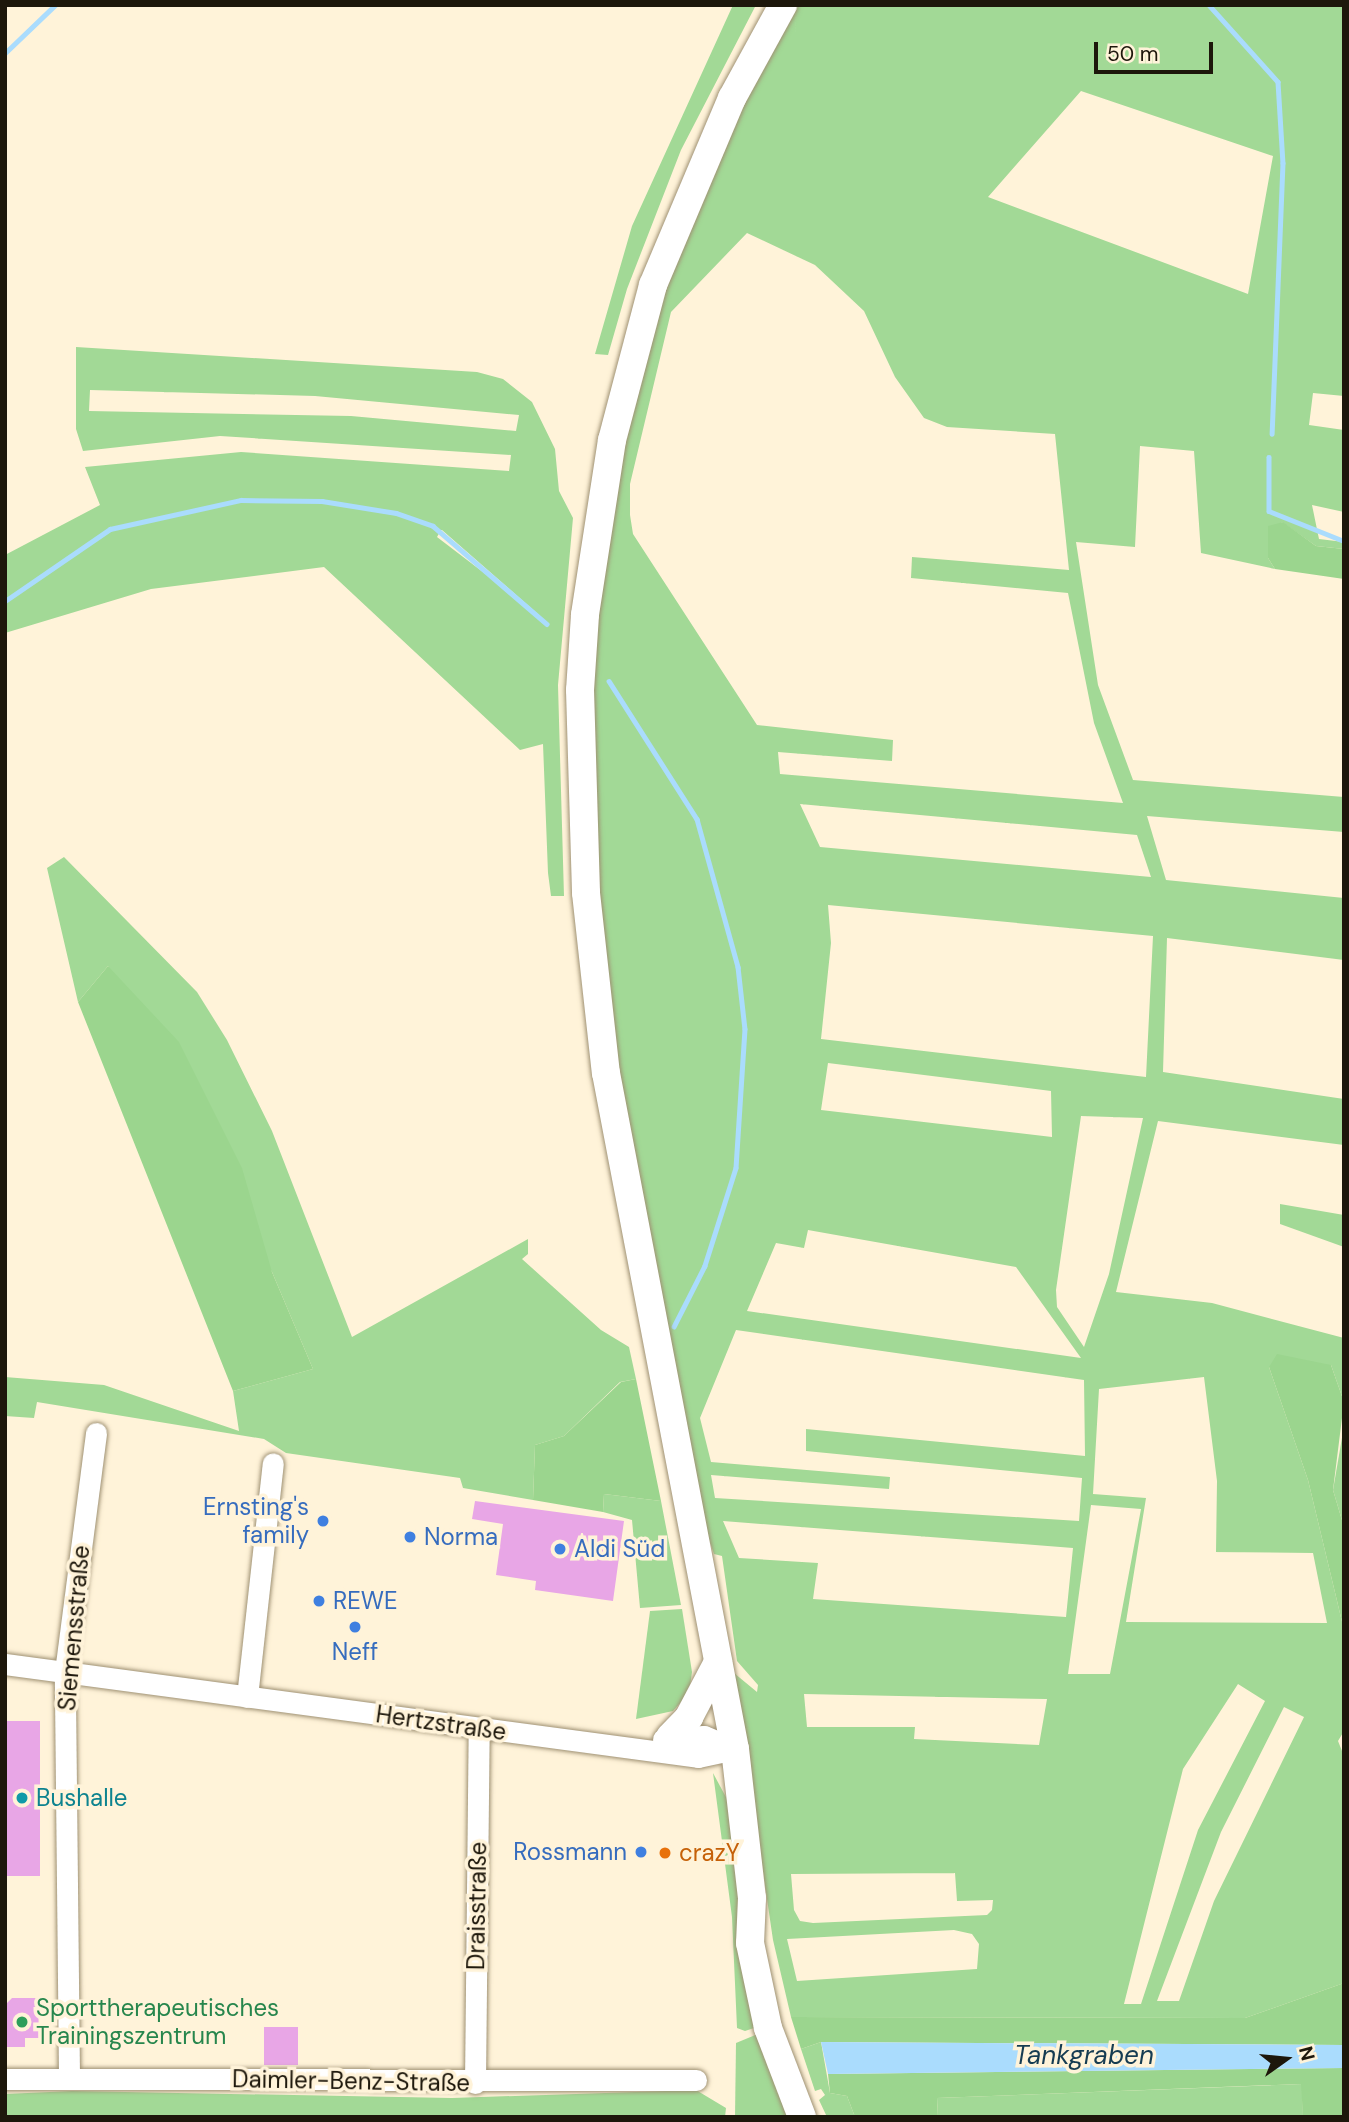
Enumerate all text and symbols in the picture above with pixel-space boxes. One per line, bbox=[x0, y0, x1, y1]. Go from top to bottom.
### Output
scale bar bbox=[1097, 28, 1216, 72]
text: 50 m bbox=[1107, 40, 1158, 68]
place label: Ernsting's family bbox=[203, 1493, 309, 1549]
marker: Ernsting's family bbox=[315, 1513, 331, 1529]
place label: Norma bbox=[424, 1523, 498, 1551]
marker: Norma bbox=[402, 1529, 418, 1545]
place label: Aldi Süd bbox=[574, 1535, 665, 1563]
marker: Aldi Süd bbox=[552, 1541, 568, 1557]
street label: Siemensstraße bbox=[52, 1544, 96, 1712]
place label: REWE bbox=[333, 1587, 398, 1615]
marker: REWE bbox=[311, 1593, 327, 1609]
marker: Neff bbox=[347, 1619, 363, 1635]
place label: Neff bbox=[332, 1638, 378, 1666]
street label: Hertzstraße bbox=[374, 1700, 508, 1746]
place label: Bushalle bbox=[36, 1784, 127, 1812]
marker: Bushalle bbox=[14, 1790, 30, 1806]
place label: Rossmann bbox=[513, 1838, 627, 1866]
place label: crazY bbox=[679, 1839, 740, 1867]
street label: Draisstraße bbox=[461, 1842, 493, 1970]
marker: Rossmann bbox=[633, 1844, 649, 1860]
marker: crazY bbox=[657, 1845, 673, 1861]
place label: Sporttherapeutisches Trainingszentrum bbox=[36, 1994, 279, 2050]
marker: Sporttherapeutisches Trainingszentrum bbox=[14, 2014, 30, 2030]
north arrow bbox=[1251, 2024, 1321, 2094]
water label: Tankgraben bbox=[1014, 2040, 1154, 2072]
text: N bbox=[1293, 2043, 1321, 2063]
street label: Daimler-Benz-Straße bbox=[232, 2065, 470, 2097]

